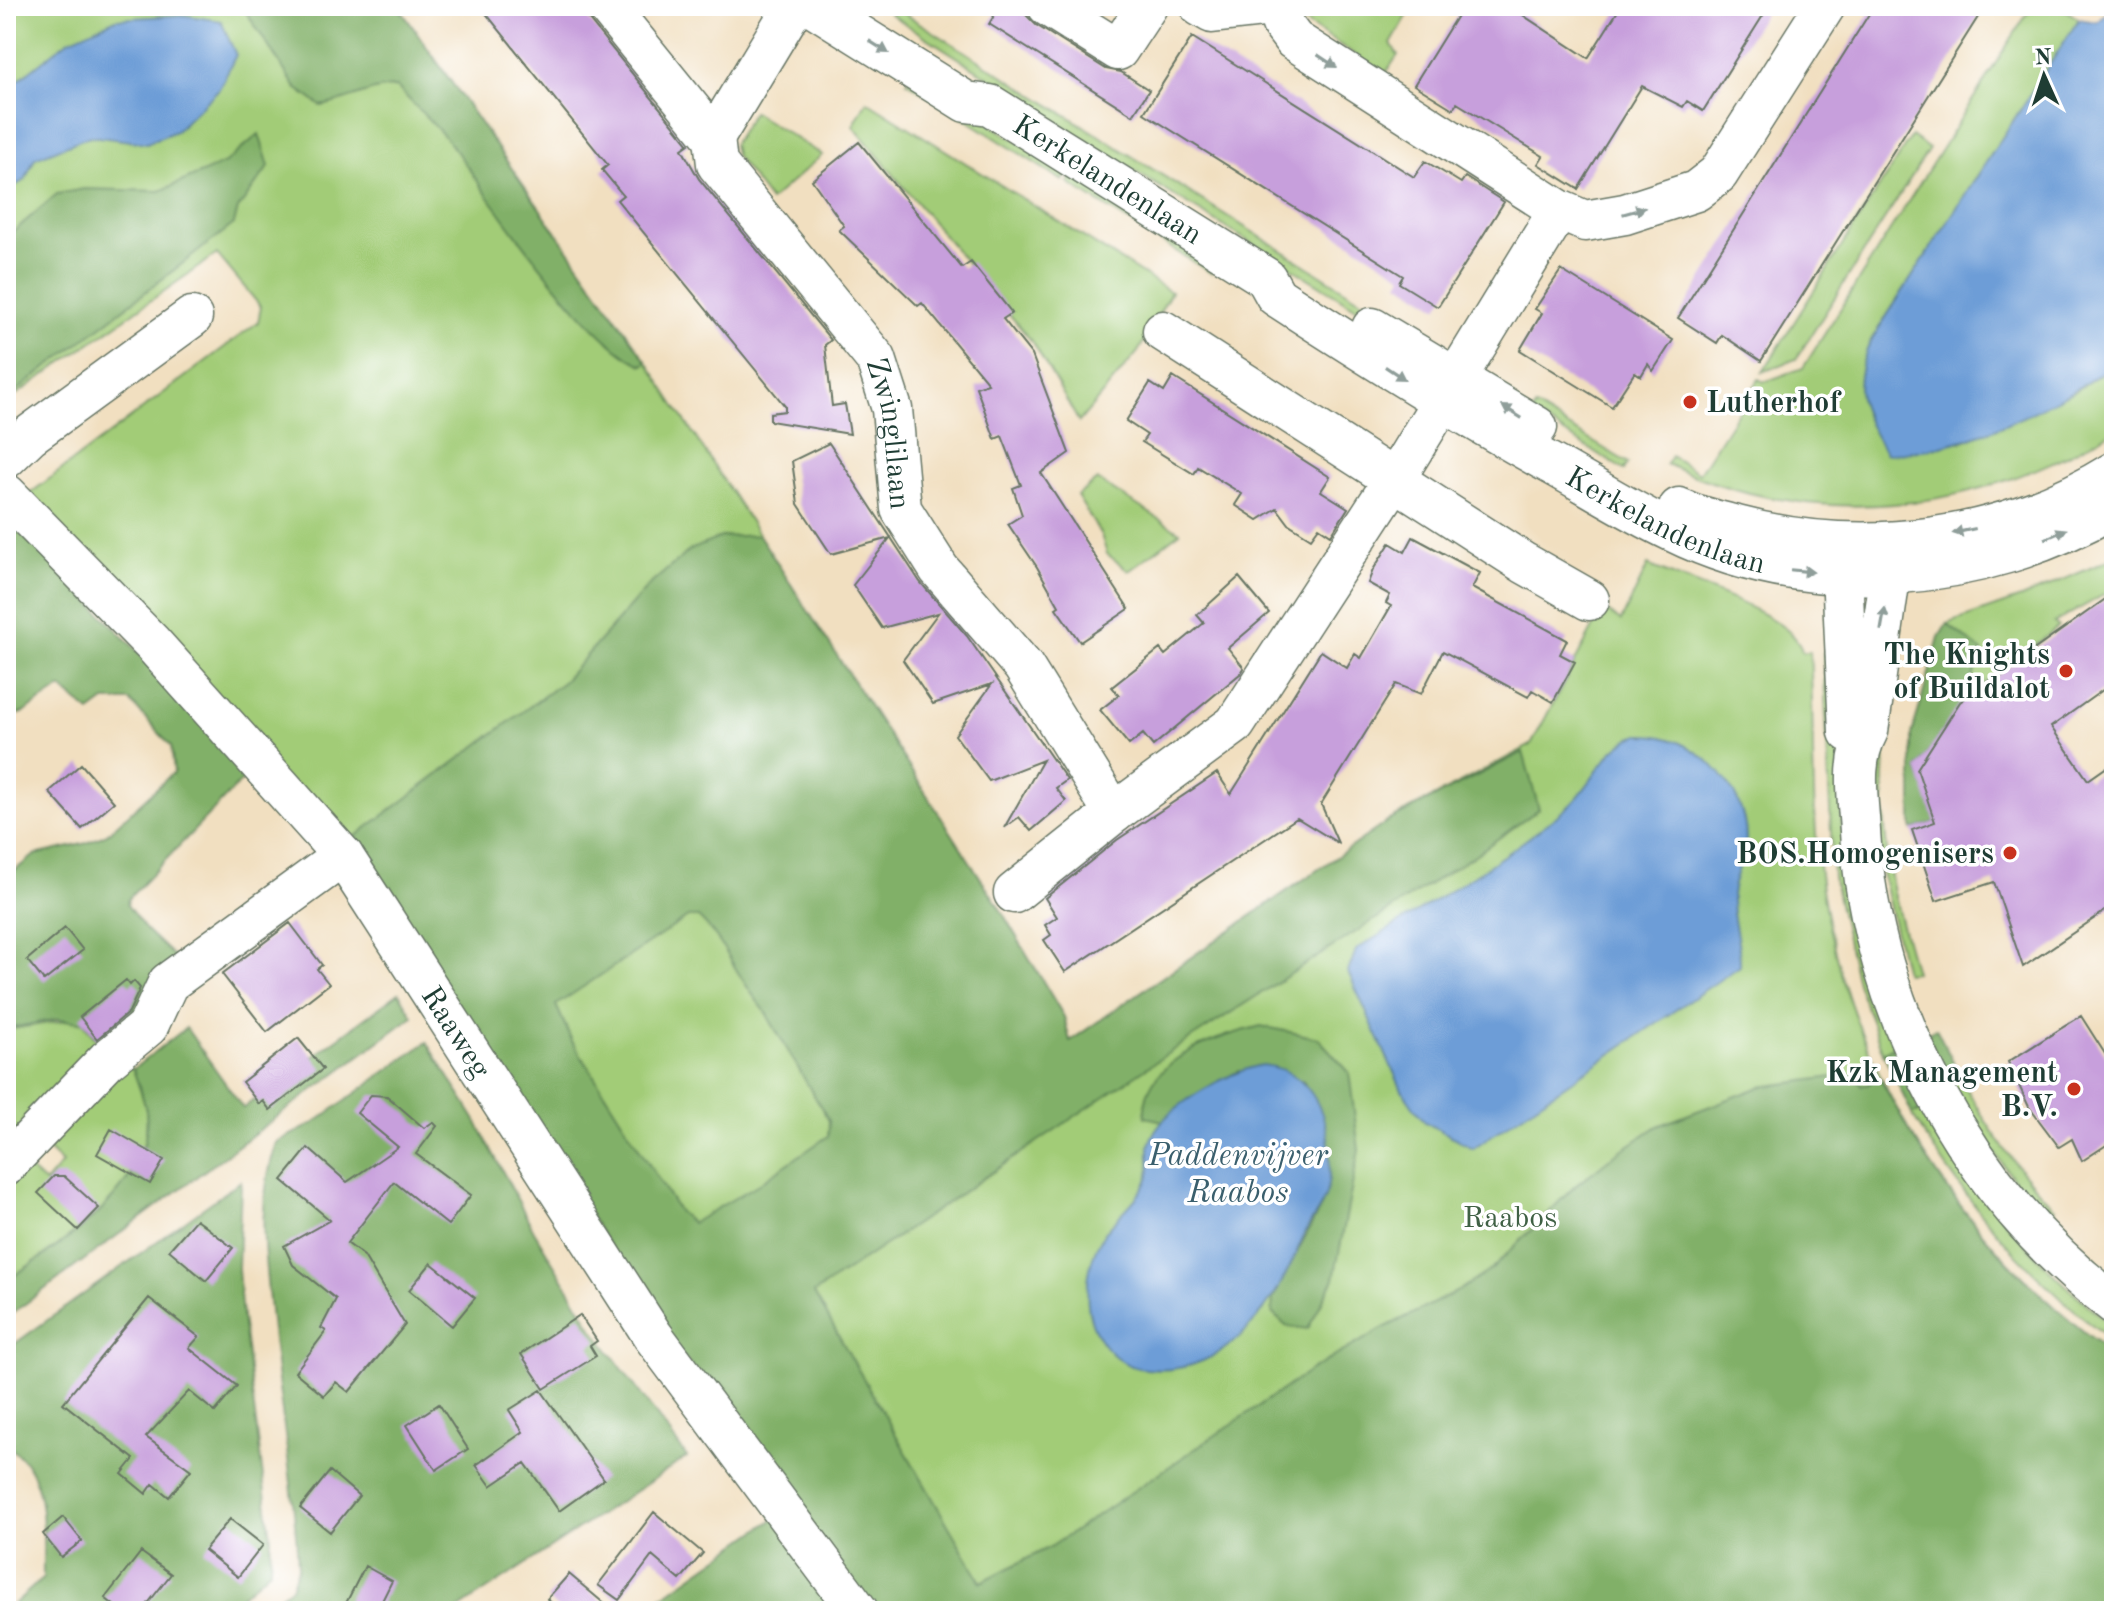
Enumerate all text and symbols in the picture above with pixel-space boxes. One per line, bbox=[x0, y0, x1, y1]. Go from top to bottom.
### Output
north arrow bbox=[2004, 36, 2084, 116]
one-way arrow bbox=[868, 40, 890, 54]
text: N bbox=[2034, 47, 2052, 69]
one-way arrow bbox=[1317, 53, 1338, 68]
street label: Kerkelandenlaan bbox=[1007, 110, 1207, 251]
one-way arrow bbox=[1622, 204, 1646, 217]
street label: Zwinglilaan bbox=[860, 355, 914, 511]
one-way arrow bbox=[1384, 366, 1405, 381]
place label: Lutherhof bbox=[1706, 389, 1842, 419]
marker: Lutherhof bbox=[1681, 393, 1699, 411]
one-way arrow bbox=[1501, 405, 1523, 419]
street label: Kerkelandenlaan bbox=[1560, 462, 1768, 580]
one-way arrow bbox=[1952, 525, 1977, 538]
one-way arrow bbox=[2044, 528, 2068, 541]
one-way arrow bbox=[1790, 564, 1815, 577]
one-way arrow bbox=[1877, 606, 1889, 631]
place label: The Knights of Buildalot bbox=[1883, 641, 2050, 705]
marker: The Knights of Buildalot bbox=[2057, 662, 2075, 680]
place label: BOS.Homogenisers bbox=[1736, 840, 1994, 870]
marker: BOS.Homogenisers bbox=[2001, 844, 2019, 862]
street label: Raaweg bbox=[415, 982, 495, 1084]
place label: Kzk Management B.V. bbox=[1826, 1059, 2058, 1123]
marker: Kzk Management B.V. bbox=[2065, 1080, 2083, 1098]
water label: Paddenvijver Raabos bbox=[1147, 1141, 1329, 1210]
park label: Raabos bbox=[1463, 1204, 1557, 1234]

